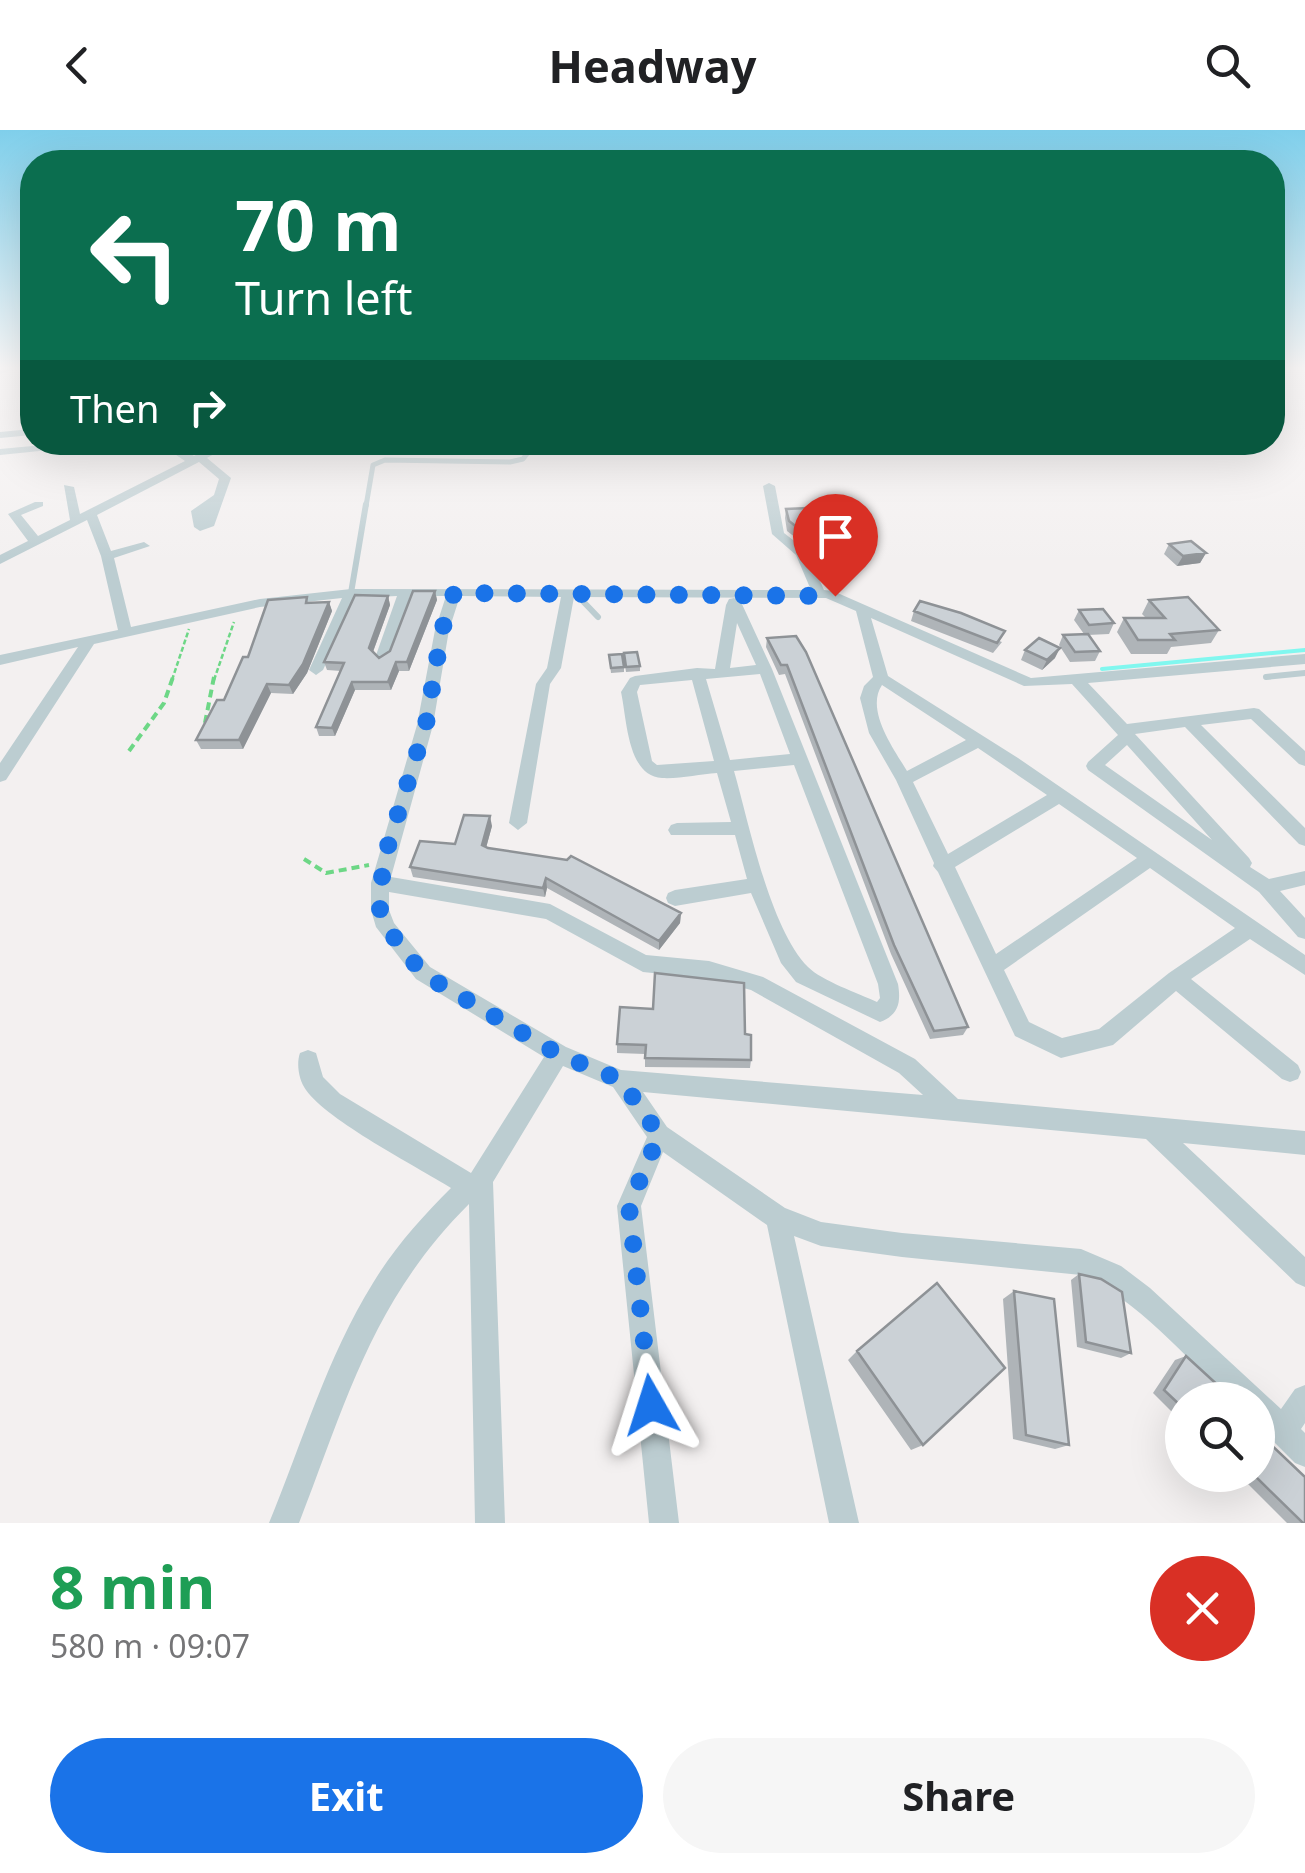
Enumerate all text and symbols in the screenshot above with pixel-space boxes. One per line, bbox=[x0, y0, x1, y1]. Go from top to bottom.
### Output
text: Headway bbox=[549, 35, 756, 96]
icon: back bbox=[50, 38, 105, 93]
icon: search bbox=[1200, 38, 1255, 93]
text: 70 m bbox=[235, 176, 402, 272]
icon: left bbox=[70, 190, 200, 320]
text: Turn left bbox=[235, 267, 412, 328]
icon: right bbox=[180, 380, 235, 435]
text: Then bbox=[70, 382, 160, 434]
pin bbox=[793, 494, 878, 597]
icon: arrive bbox=[808, 509, 863, 564]
position arrow bbox=[599, 1353, 703, 1457]
map controls bbox=[1165, 1382, 1275, 1492]
button: search bbox=[1165, 1382, 1275, 1492]
text: 8 min bbox=[50, 1545, 215, 1627]
button: close bbox=[1150, 1556, 1255, 1661]
text: 580 m · 09:07 bbox=[50, 1624, 250, 1667]
button: Exit bbox=[50, 1738, 643, 1853]
button: Share bbox=[663, 1738, 1255, 1853]

